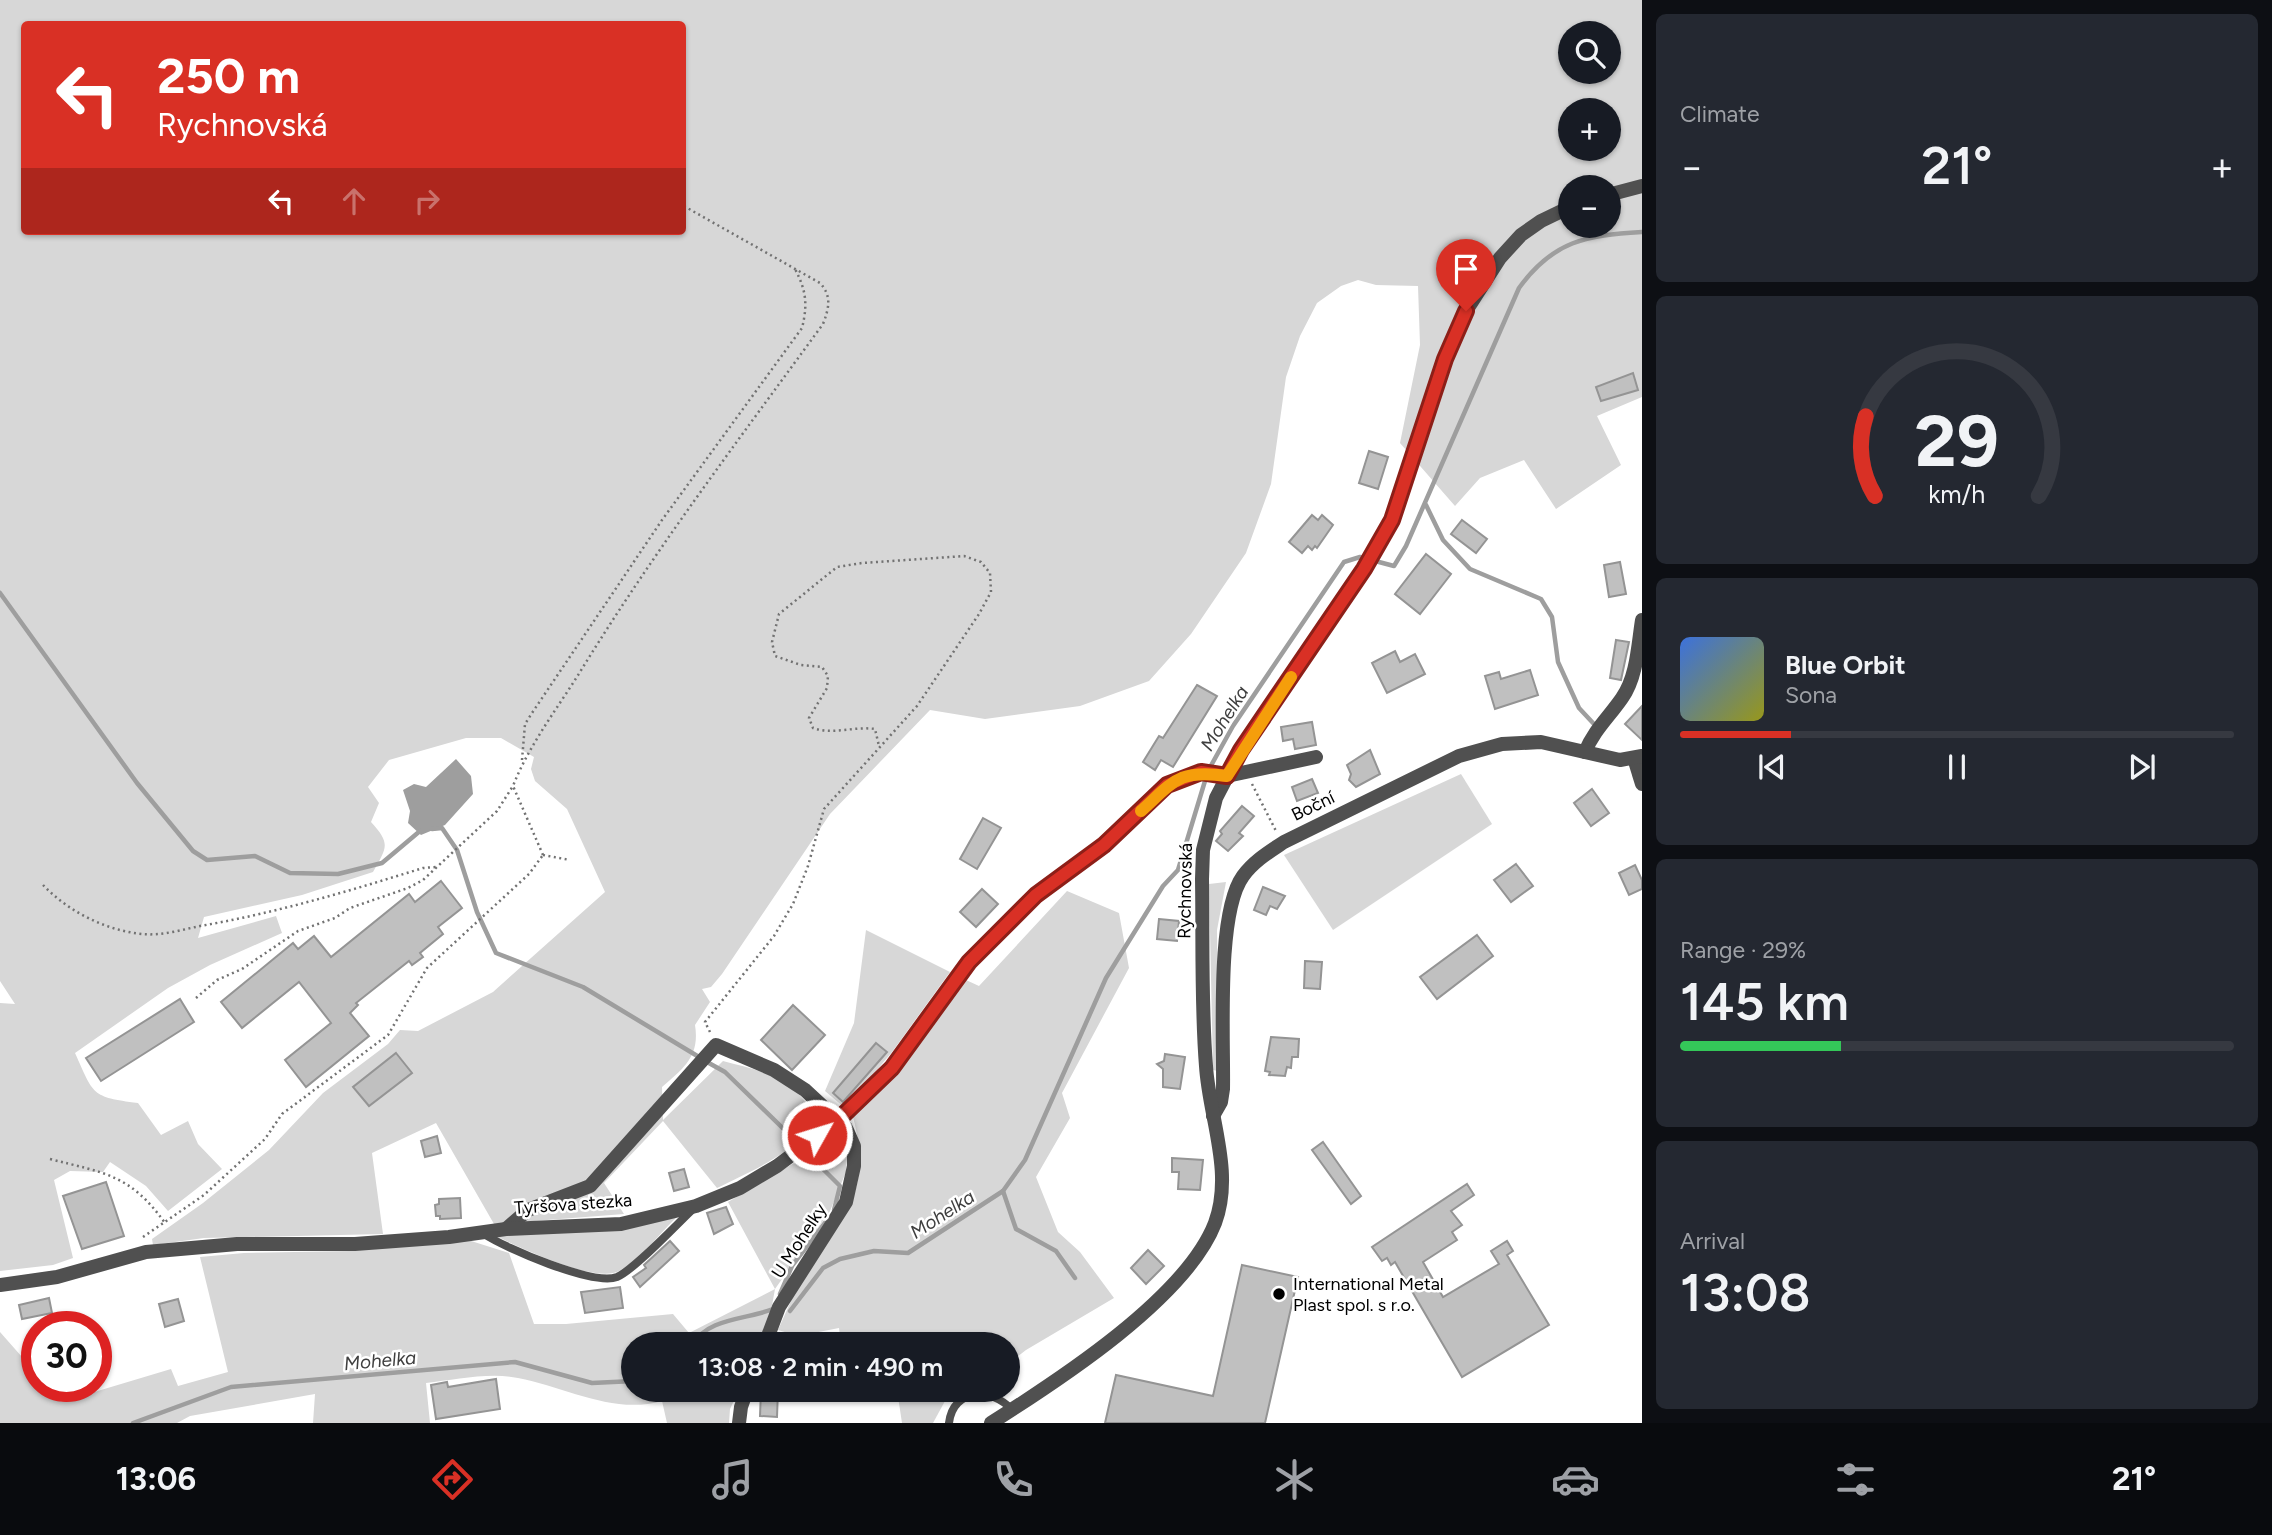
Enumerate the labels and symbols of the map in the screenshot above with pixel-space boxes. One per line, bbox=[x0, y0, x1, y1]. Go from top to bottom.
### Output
pin bbox=[1436, 239, 1496, 311]
water label: Mohelka bbox=[1195, 681, 1253, 755]
street label: Boční bbox=[1288, 786, 1339, 826]
street label: Rychnovská bbox=[1173, 843, 1197, 939]
position arrow bbox=[780, 1098, 854, 1172]
water label: Mohelka bbox=[906, 1185, 979, 1244]
street label: Tyršova stezka bbox=[513, 1189, 633, 1219]
street label: U Mohelky bbox=[767, 1199, 832, 1283]
place label: International Metal Plast spol. s r.o. bbox=[1293, 1273, 1444, 1316]
marker: International Metal Plast spol. s r.o. bbox=[1271, 1286, 1287, 1302]
speed limit sign: 30 bbox=[21, 1311, 112, 1402]
water label: Mohelka bbox=[343, 1346, 417, 1375]

